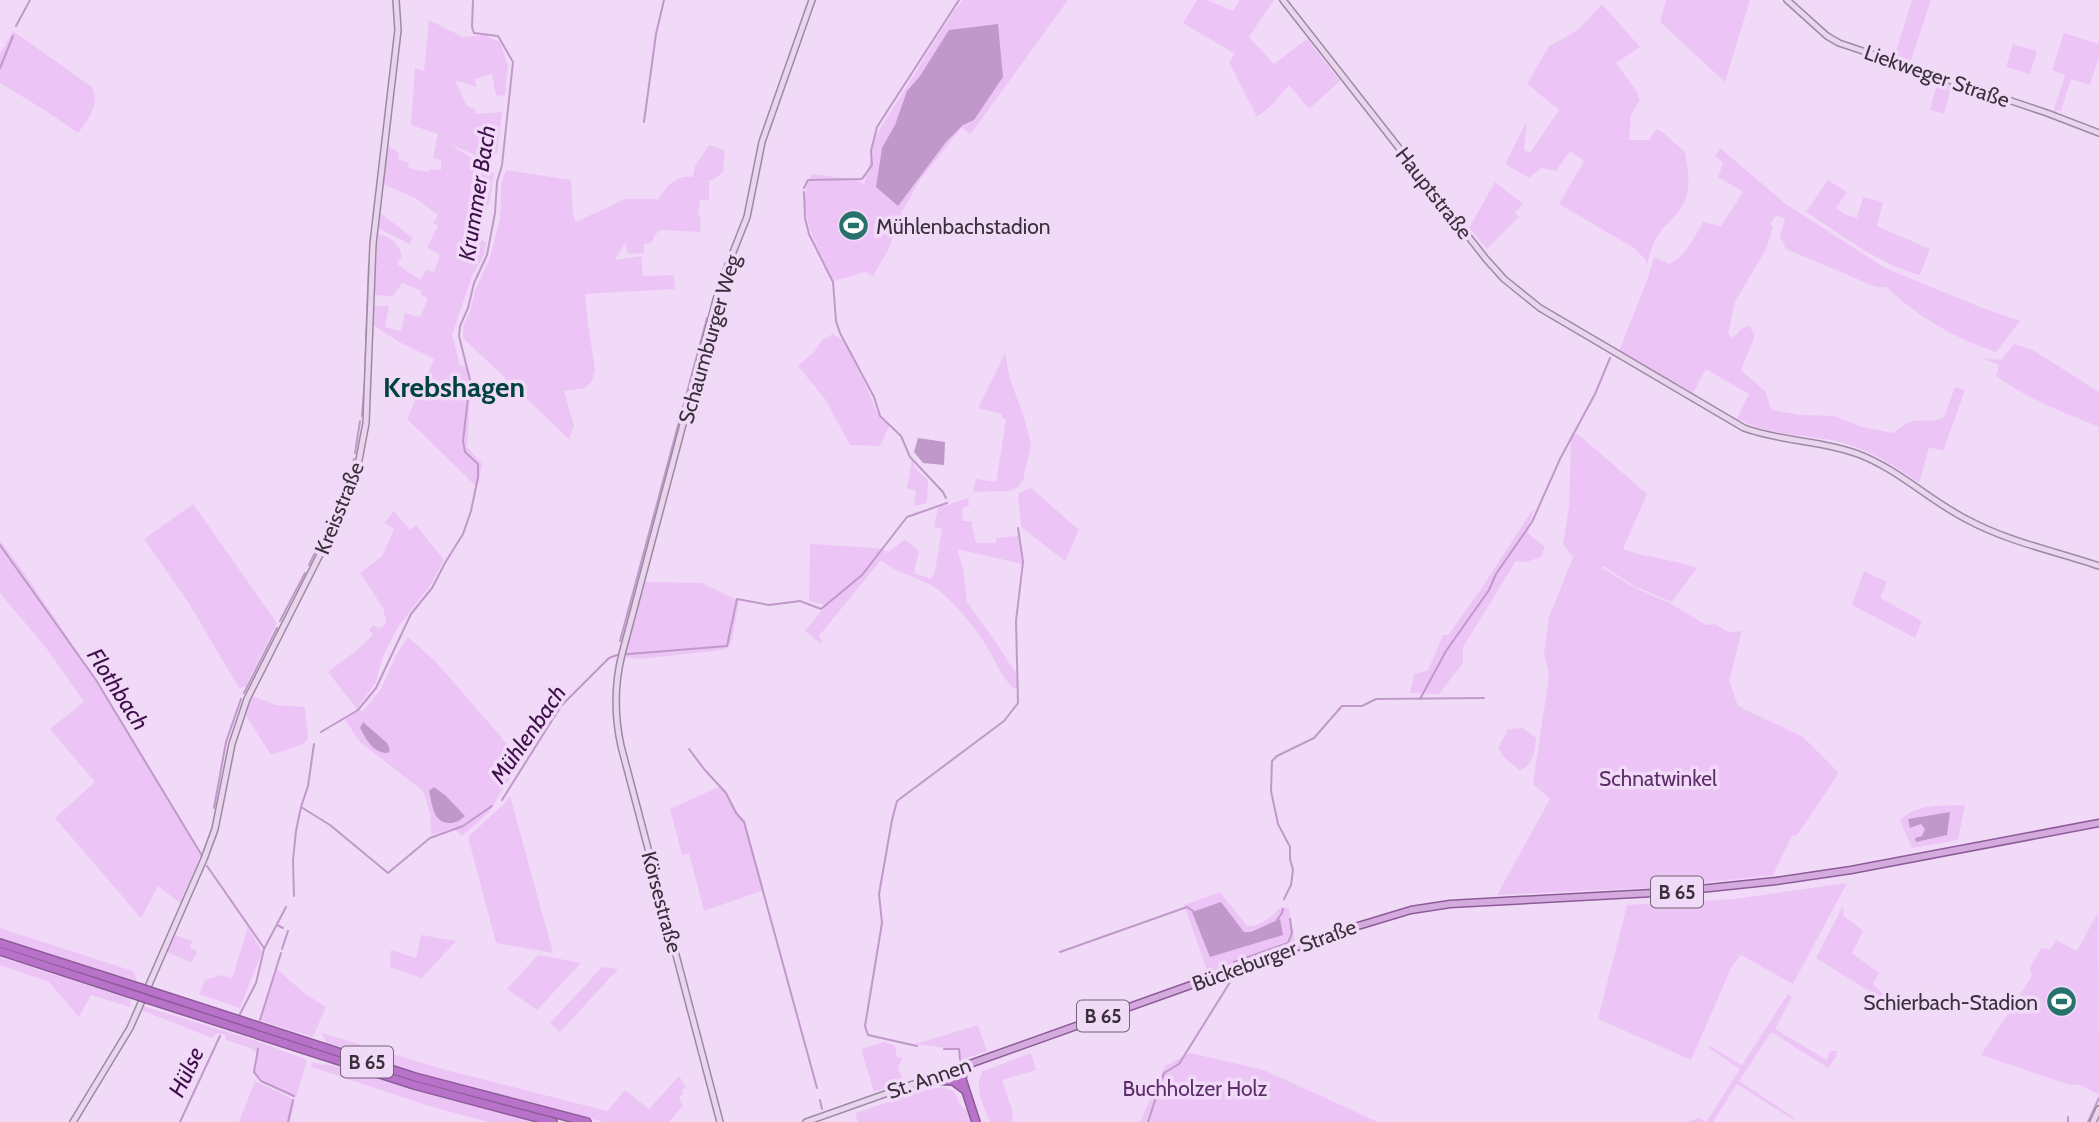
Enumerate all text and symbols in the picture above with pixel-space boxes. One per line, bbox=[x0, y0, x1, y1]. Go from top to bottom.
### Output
street label: Liekweger Straße bbox=[1861, 39, 2013, 113]
water label: Krummer Bach bbox=[453, 123, 501, 263]
street label: Hauptstraße bbox=[1390, 142, 1478, 244]
sports icon: Mühlenbachstadion bbox=[836, 209, 870, 243]
place label: Mühlenbachstadion bbox=[876, 214, 1050, 239]
street label: Schaumburger Weg bbox=[673, 251, 745, 426]
district label: Krebshagen bbox=[383, 370, 525, 404]
street label: Kreisstraße bbox=[309, 458, 369, 558]
water label: Flothbach bbox=[81, 643, 155, 735]
water label: Mühlenbach bbox=[484, 680, 572, 789]
park label: Schnatwinkel bbox=[1599, 766, 1717, 791]
street label: Körsestraße bbox=[636, 849, 688, 956]
road number: B 65 bbox=[1651, 876, 1703, 908]
street label: Bückeburger Straße bbox=[1189, 914, 1360, 996]
sports icon: Schierbach-Stadion bbox=[2044, 985, 2078, 1019]
place label: Schierbach-Stadion bbox=[1863, 990, 2038, 1015]
road number: B 65 bbox=[1077, 1000, 1129, 1032]
water label: Hülse bbox=[162, 1043, 210, 1101]
road number: B 65 bbox=[341, 1046, 393, 1078]
street label: St. Annen bbox=[884, 1052, 974, 1104]
park label: Buchholzer Holz bbox=[1123, 1076, 1268, 1101]

